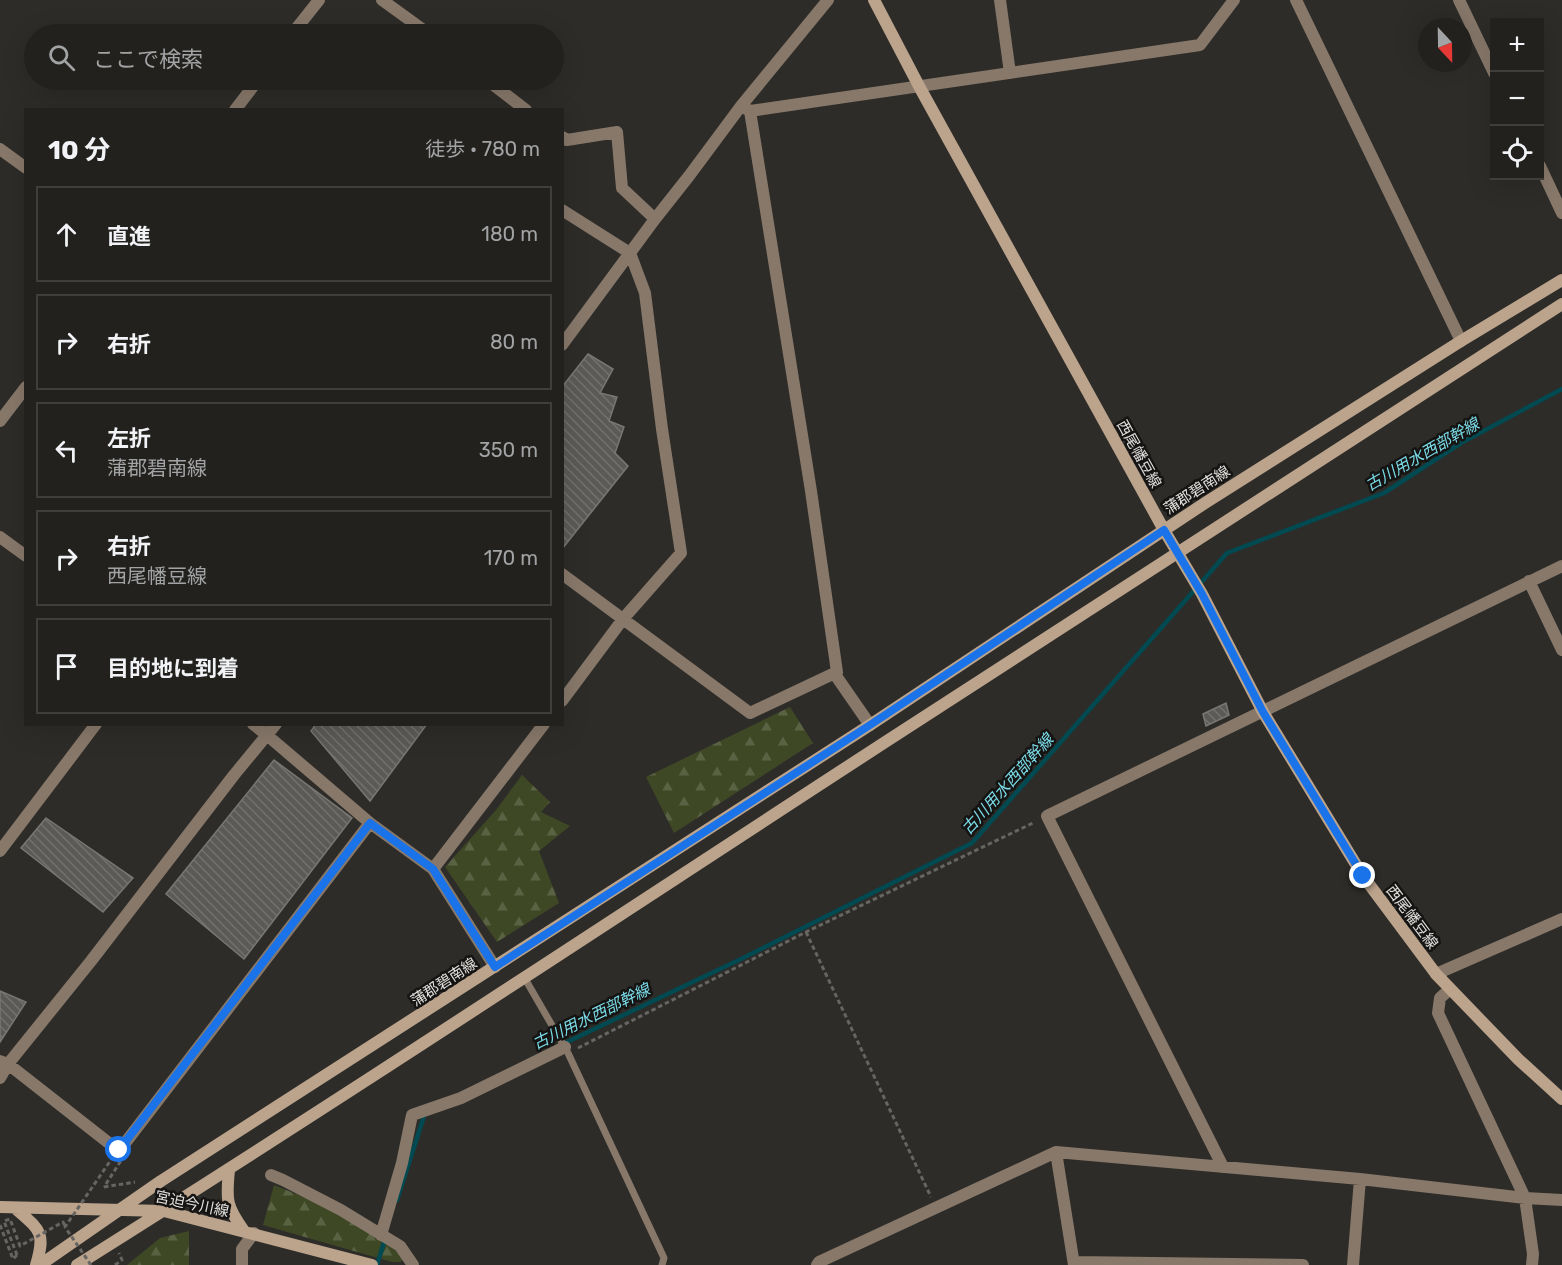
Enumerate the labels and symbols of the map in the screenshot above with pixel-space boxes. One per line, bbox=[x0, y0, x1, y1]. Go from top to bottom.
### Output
north arrow bbox=[1418, 18, 1472, 72]
water label: 古川用水西部幹線 bbox=[1362, 413, 1484, 495]
street label: 西尾幡豆線 bbox=[1113, 417, 1165, 491]
street label: 蒲郡碧南線 bbox=[1161, 462, 1233, 518]
water label: 古川用水西部幹線 bbox=[957, 729, 1059, 838]
route end bbox=[1349, 862, 1375, 888]
street label: 西尾幡豆線 bbox=[1382, 882, 1442, 952]
street label: 蒲郡碧南線 bbox=[408, 954, 480, 1010]
water label: 古川用水西部幹線 bbox=[530, 979, 655, 1053]
route start bbox=[105, 1136, 131, 1162]
street label: 宮迫今川線 bbox=[153, 1187, 231, 1221]

